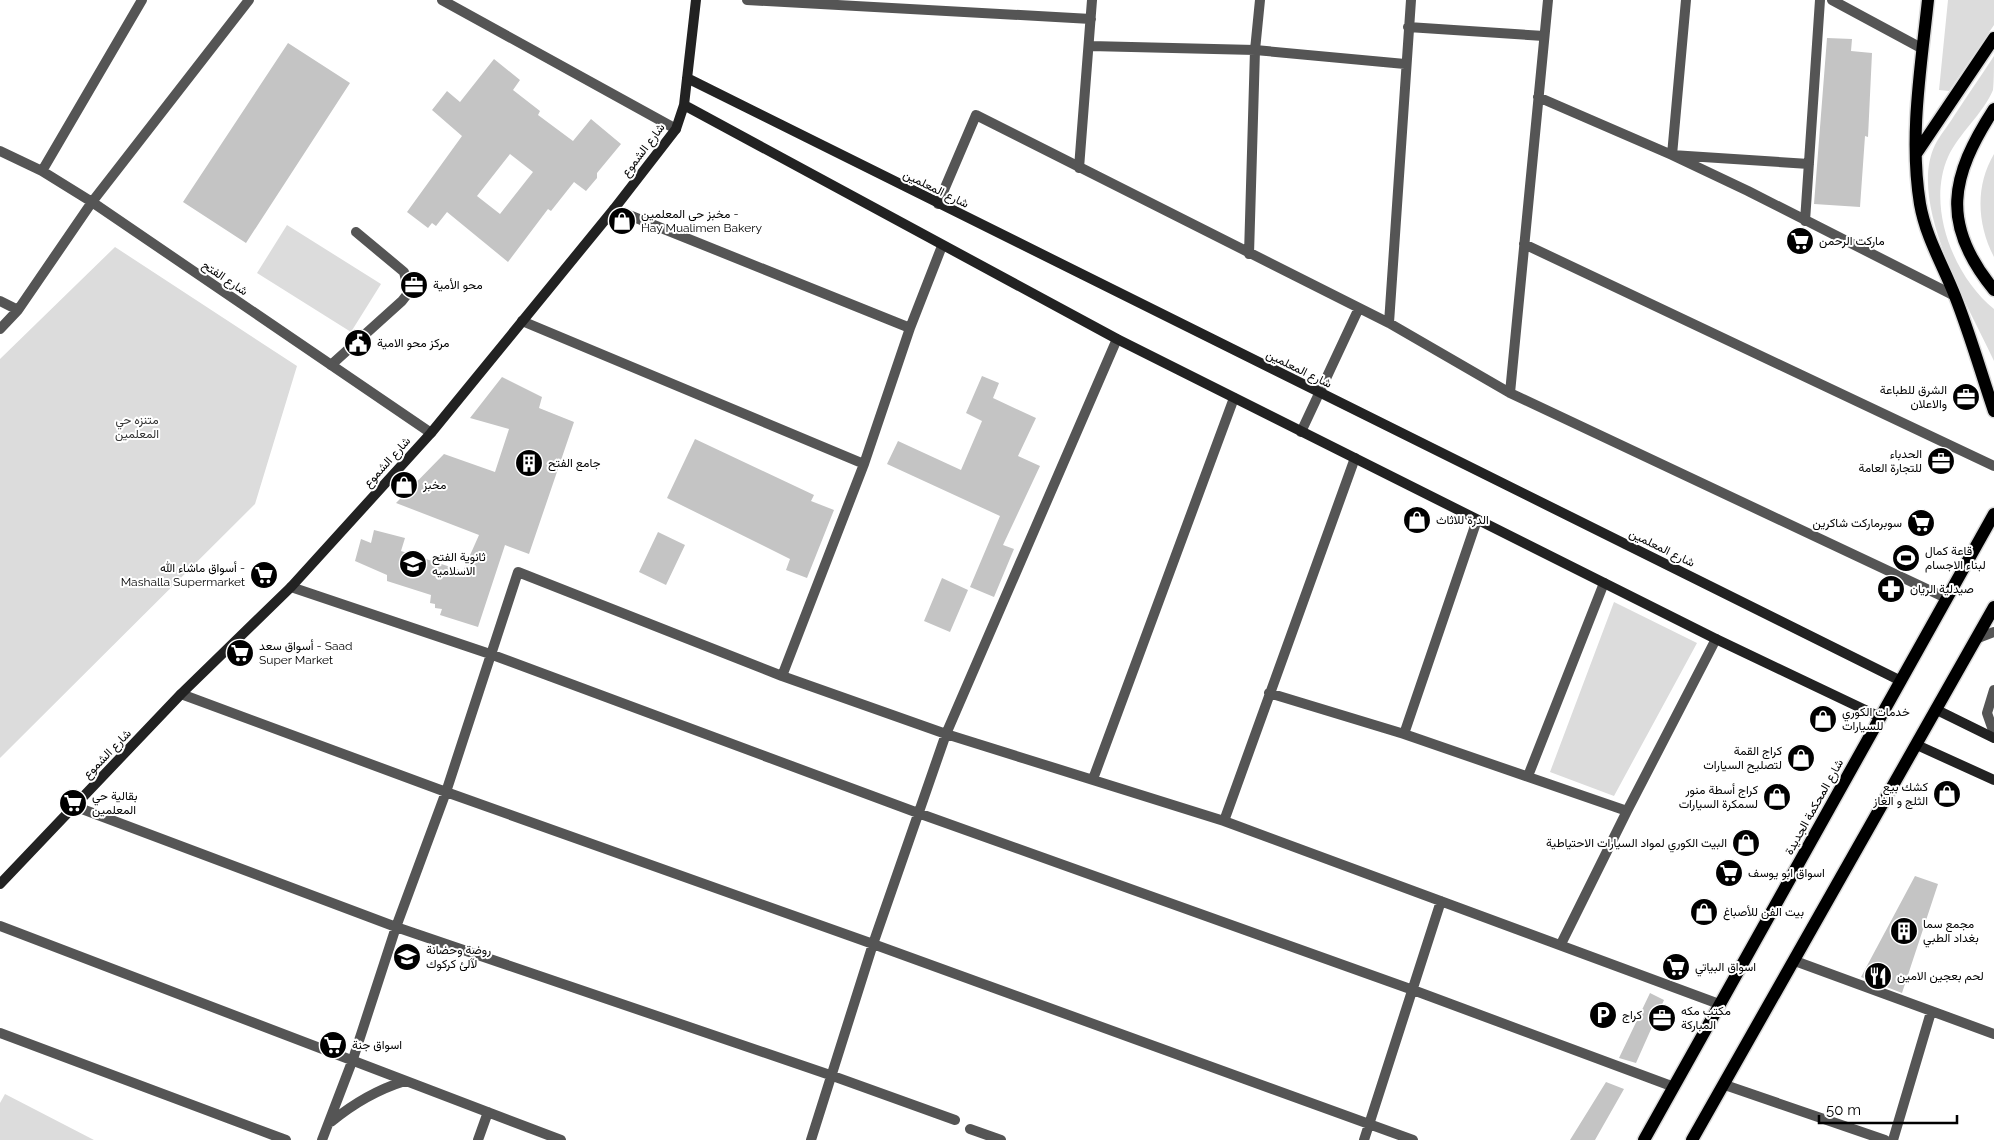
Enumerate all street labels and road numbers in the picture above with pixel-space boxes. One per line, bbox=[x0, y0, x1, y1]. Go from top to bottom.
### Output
street label: شارع الشموع bbox=[618, 121, 669, 181]
street label: شارع المعلمين bbox=[900, 167, 971, 213]
street label: شارع الفتح bbox=[198, 258, 250, 300]
street label: شارع المعلمين bbox=[1263, 347, 1334, 393]
street label: شارع الشموع bbox=[361, 434, 415, 492]
street label: شارع المعلمين bbox=[1626, 526, 1697, 572]
street label: شارع الشموع bbox=[80, 726, 135, 783]
street label: شارع المحكمة الجديدة bbox=[1782, 757, 1848, 858]

